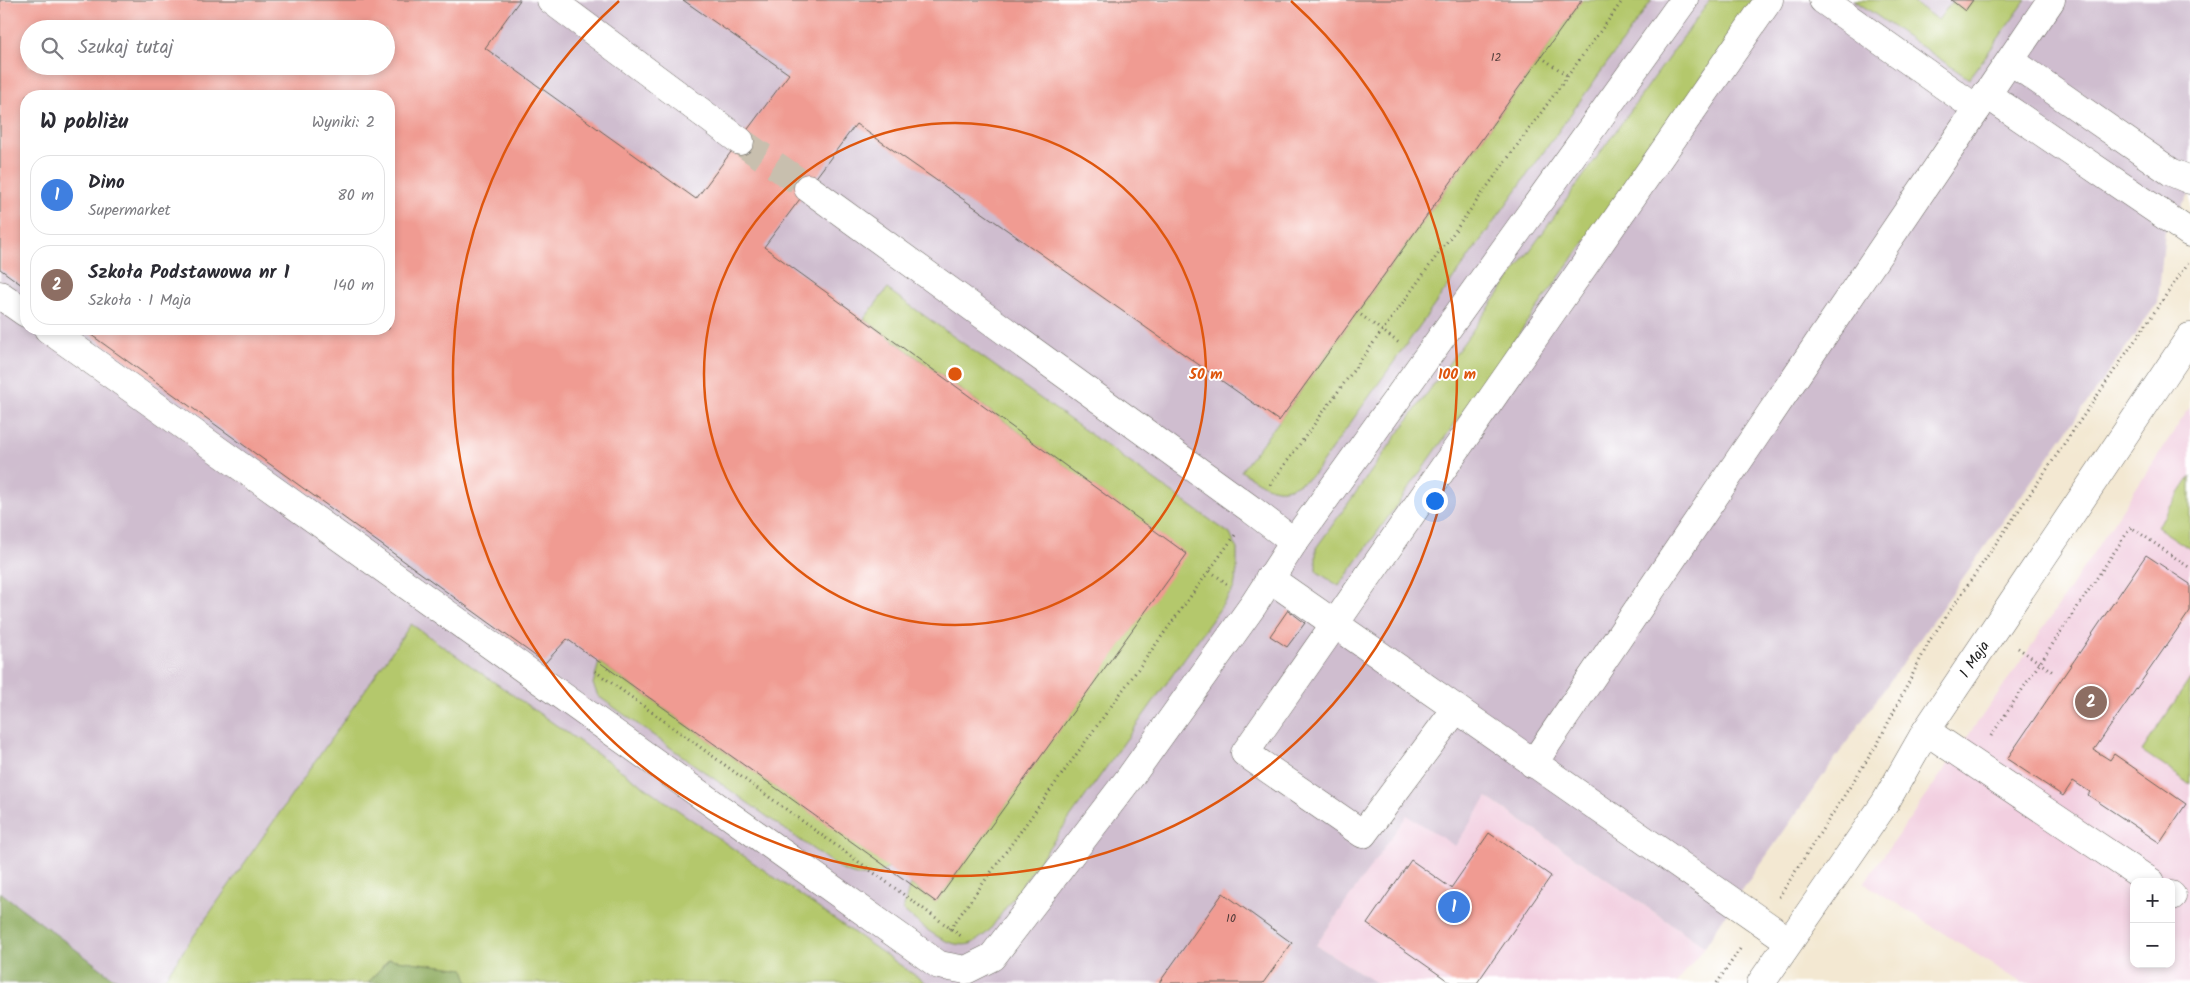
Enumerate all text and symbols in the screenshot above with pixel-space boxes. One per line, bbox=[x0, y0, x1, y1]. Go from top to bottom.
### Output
search box bbox=[20, 20, 395, 75]
text: Szukaj tutaj bbox=[78, 33, 173, 63]
icon: search bbox=[38, 34, 66, 62]
house number: 12 bbox=[1491, 48, 1501, 67]
text: W pobliżu bbox=[40, 106, 128, 139]
text: Wyniki: 2 bbox=[312, 110, 375, 135]
text: Dino bbox=[88, 168, 125, 198]
text: 1 bbox=[55, 183, 59, 208]
text: 80 m bbox=[337, 183, 374, 208]
text: Supermarket bbox=[88, 198, 171, 223]
text: Szkoła Podstawowa nr 1 bbox=[88, 258, 290, 288]
text: 2 bbox=[52, 273, 62, 298]
text: 140 m bbox=[333, 273, 374, 298]
text: Szkoła · 1 Maja bbox=[88, 288, 191, 313]
text: 50 m bbox=[1188, 363, 1223, 387]
text: 100 m bbox=[1438, 363, 1476, 387]
centre of rings bbox=[946, 365, 964, 383]
your location bbox=[1422, 488, 1448, 514]
street label: 1 Maja bbox=[1954, 636, 1996, 683]
pin: 2 bbox=[2075, 683, 2107, 721]
map controls bbox=[2130, 878, 2175, 968]
button: + bbox=[2130, 878, 2175, 923]
pin: 1 bbox=[1438, 888, 1470, 926]
house number: 10 bbox=[1226, 909, 1236, 928]
button: − bbox=[2130, 923, 2175, 968]

